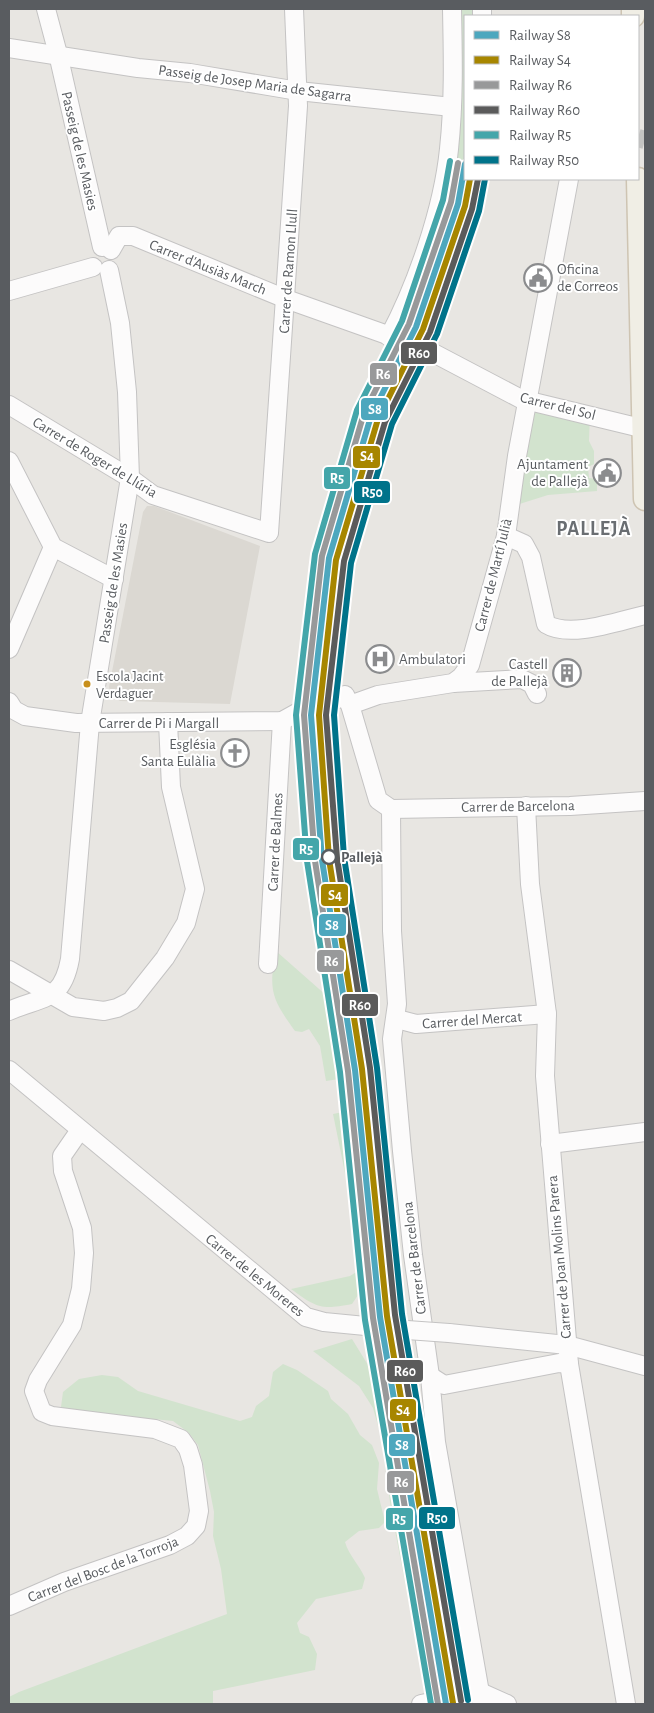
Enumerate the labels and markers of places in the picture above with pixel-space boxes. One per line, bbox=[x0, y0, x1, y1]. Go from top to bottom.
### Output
place label: Oficina de Correos bbox=[557, 262, 618, 294]
public building icon: Oficina de Correos bbox=[523, 263, 553, 293]
place label: Ajuntament de Pallejà bbox=[517, 457, 588, 489]
public building icon: Ajuntament de Pallejà bbox=[592, 458, 622, 488]
hospital icon: Ambulatori bbox=[365, 644, 395, 674]
place label: Ambulatori bbox=[399, 652, 466, 667]
place label: Castell de Pallejà bbox=[491, 657, 548, 689]
building icon: Castell de Pallejà bbox=[552, 658, 582, 688]
place label: Escola Jacint Verdaguer bbox=[96, 670, 164, 701]
marker: Escola Jacint Verdaguer bbox=[82, 679, 92, 689]
place label: Església Santa Eulàlia bbox=[141, 737, 216, 769]
church icon: Església Santa Eulàlia bbox=[220, 738, 250, 768]
marker: Pallejà bbox=[321, 849, 337, 865]
place label: Pallejà bbox=[341, 850, 383, 865]

